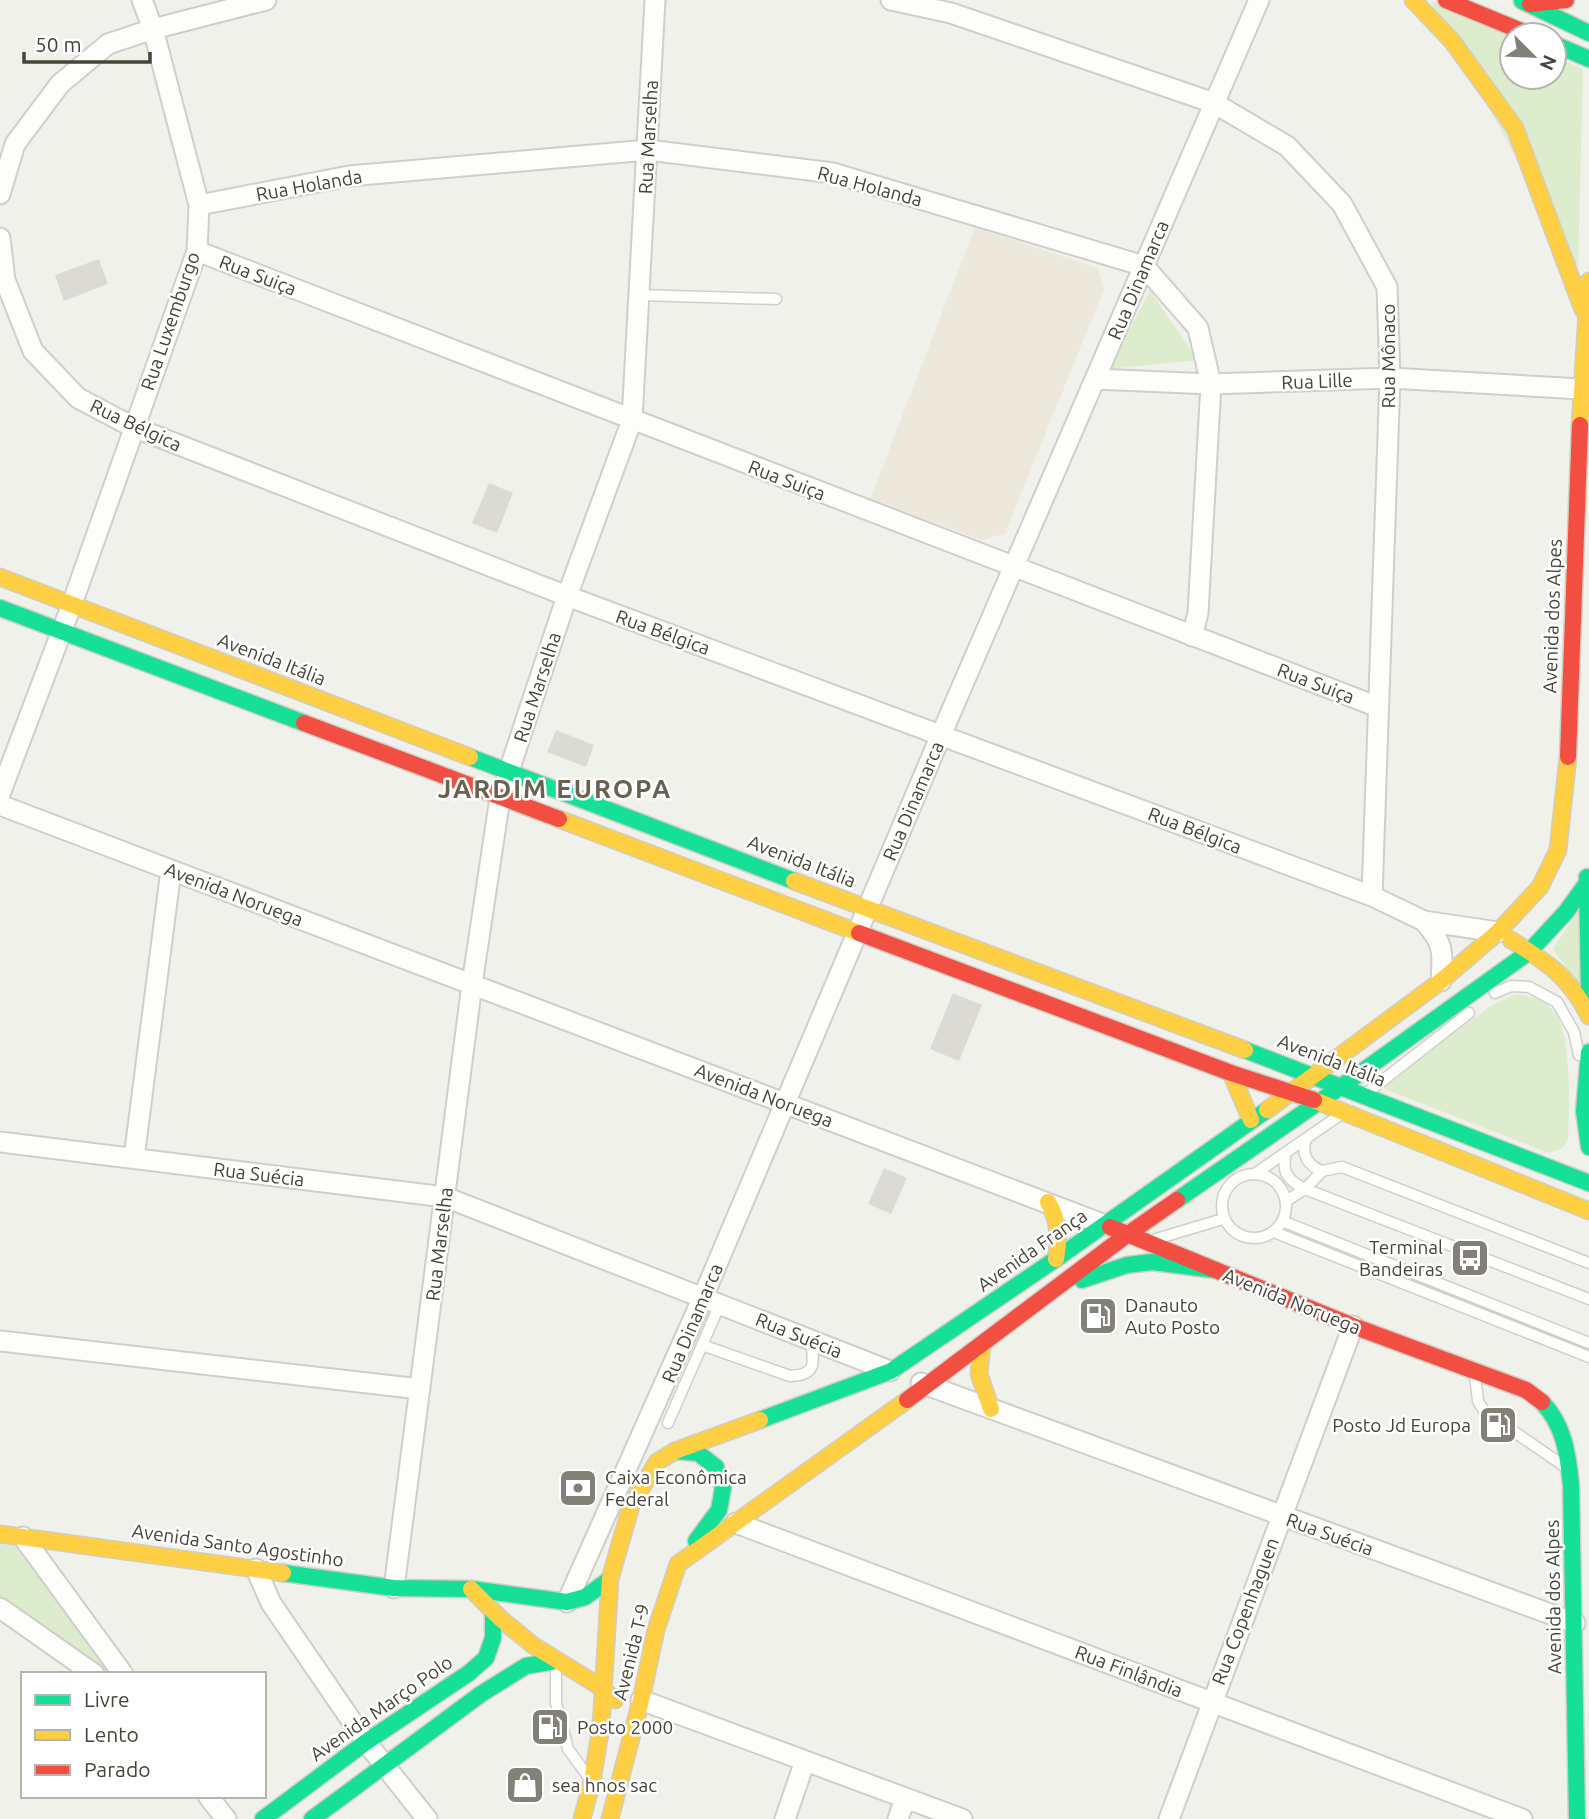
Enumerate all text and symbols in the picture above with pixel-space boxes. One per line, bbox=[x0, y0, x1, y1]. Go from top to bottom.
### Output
scale bar bbox=[24, 21, 150, 65]
north arrow bbox=[1498, 21, 1568, 91]
text: 50 m bbox=[35, 32, 82, 56]
text: N bbox=[1536, 52, 1561, 74]
street label: Rua Marselha bbox=[634, 79, 662, 195]
street label: Rua Holanda bbox=[815, 161, 925, 211]
street label: Rua Holanda bbox=[254, 165, 364, 205]
street label: Rua Dinamarca bbox=[1103, 217, 1173, 343]
street label: Rua Luxemburgo bbox=[136, 249, 204, 393]
street label: Rua Suiça bbox=[216, 250, 300, 300]
street label: Rua Mônaco bbox=[1377, 304, 1399, 408]
street label: Rua Lille bbox=[1281, 369, 1353, 393]
street label: Rua Bélgica bbox=[87, 394, 185, 456]
street label: Rua Suiça bbox=[745, 455, 829, 505]
street label: Avenida dos Alpes bbox=[1538, 538, 1566, 694]
street label: Rua Bélgica bbox=[613, 605, 713, 659]
street label: Avenida Itália bbox=[215, 628, 329, 690]
street label: Rua Marselha bbox=[509, 629, 565, 745]
street label: Rua Suiça bbox=[1274, 658, 1358, 708]
street label: Rua Dinamarca bbox=[878, 738, 948, 864]
district label: JARDIM EUROPA bbox=[438, 774, 672, 803]
street label: Rua Bélgica bbox=[1145, 802, 1245, 858]
street label: Avenida Itália bbox=[745, 830, 859, 892]
street label: Avenida Noruega bbox=[162, 857, 306, 931]
street label: Avenida Itália bbox=[1275, 1029, 1389, 1091]
street label: Avenida Noruega bbox=[692, 1058, 836, 1132]
street label: Rua Suécia bbox=[212, 1158, 306, 1190]
street label: Rua Marselha bbox=[421, 1186, 457, 1302]
street label: Avenida França bbox=[973, 1204, 1091, 1296]
place label: Terminal Bandeiras bbox=[1359, 1236, 1443, 1280]
bus stop icon: Terminal Bandeiras bbox=[1449, 1237, 1491, 1279]
street label: Rua Dinamarca bbox=[657, 1260, 727, 1386]
street label: Avenida Noruega bbox=[1220, 1263, 1364, 1339]
place label: Danauto Auto Posto bbox=[1125, 1294, 1220, 1338]
fuel station icon: Danauto Auto Posto bbox=[1077, 1295, 1119, 1337]
street label: Rua Suécia bbox=[753, 1308, 845, 1362]
fuel station icon: Posto Jd Europa bbox=[1477, 1404, 1519, 1446]
place label: Posto Jd Europa bbox=[1332, 1414, 1471, 1436]
place label: Caixa Econômica Federal bbox=[605, 1466, 747, 1510]
bank icon: Caixa Econômica Federal bbox=[557, 1467, 599, 1509]
street label: Rua Suécia bbox=[1283, 1508, 1377, 1560]
street label: Avenida Santo Agostinho bbox=[131, 1519, 345, 1571]
street label: Avenida dos Alpes bbox=[1541, 1520, 1565, 1674]
street label: Rua Copenhaguen bbox=[1207, 1534, 1283, 1688]
street label: Avenida T-9 bbox=[608, 1602, 654, 1702]
street label: Rua Finlândia bbox=[1072, 1640, 1186, 1702]
street label: Avenida Março Polo bbox=[306, 1651, 456, 1765]
legend bbox=[21, 1672, 266, 1798]
text: Livre bbox=[84, 1687, 130, 1711]
fuel station icon: Posto 2000 bbox=[529, 1706, 571, 1748]
place label: Posto 2000 bbox=[577, 1716, 673, 1738]
text: Lento bbox=[84, 1722, 139, 1746]
text: Parado bbox=[84, 1757, 150, 1781]
shop icon: sea hnos sac bbox=[504, 1764, 546, 1806]
place label: sea hnos sac bbox=[552, 1774, 657, 1796]

